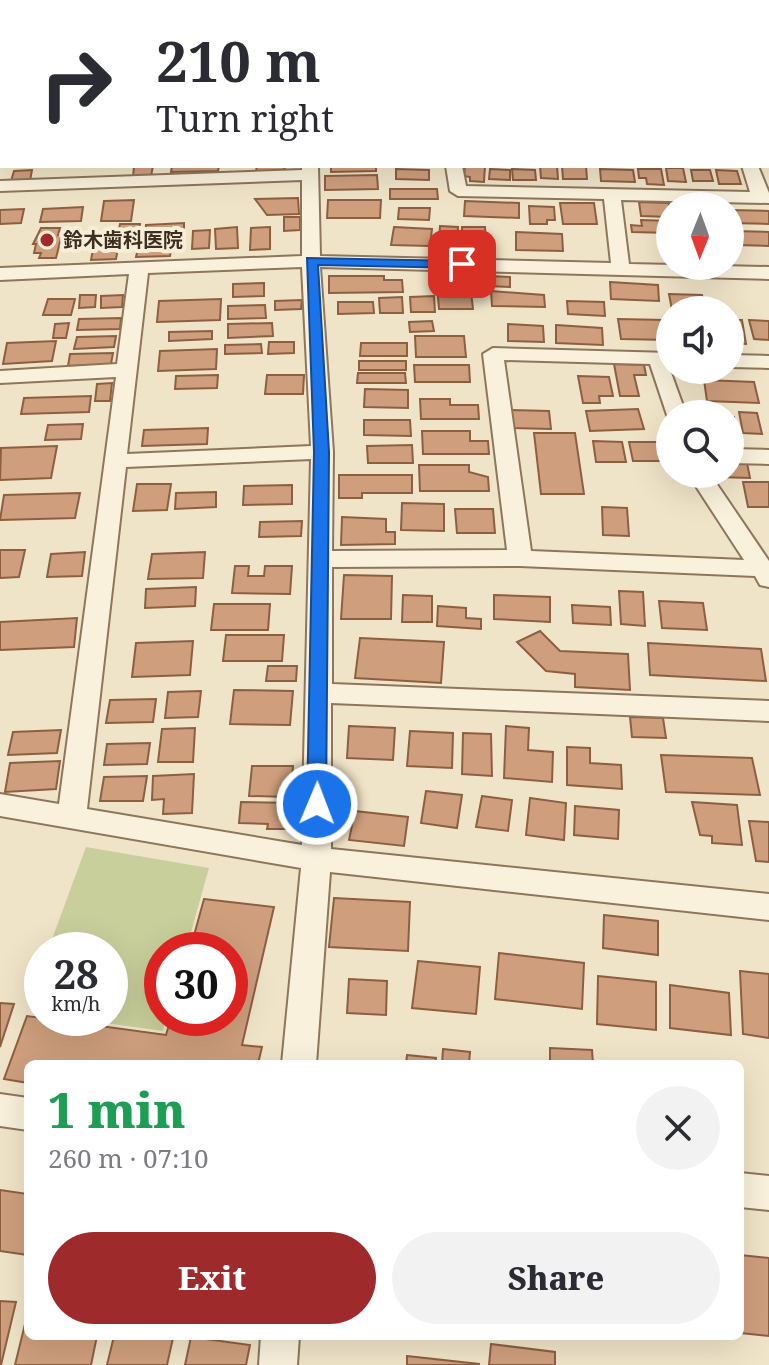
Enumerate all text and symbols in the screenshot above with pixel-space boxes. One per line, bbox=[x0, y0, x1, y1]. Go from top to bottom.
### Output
text: 210 m bbox=[156, 22, 321, 98]
icon: right bbox=[24, 32, 128, 136]
text: Turn right bbox=[156, 94, 334, 143]
north arrow bbox=[656, 192, 744, 280]
map controls bbox=[656, 192, 744, 488]
place label: 鈴木歯科医院 bbox=[63, 226, 183, 253]
pin bbox=[428, 230, 496, 298]
marker: 鈴木歯科医院 bbox=[38, 231, 56, 249]
icon: arrive bbox=[440, 242, 484, 286]
button: sound bbox=[656, 296, 744, 384]
button: search bbox=[656, 400, 744, 488]
position arrow bbox=[275, 762, 359, 846]
speed limit sign: 30 bbox=[144, 932, 248, 1036]
text: 28 bbox=[53, 946, 99, 1001]
text: km/h bbox=[51, 990, 101, 1017]
text: 1 min bbox=[48, 1077, 186, 1142]
button: close bbox=[636, 1086, 720, 1170]
text: 260 m · 07:10 bbox=[48, 1140, 209, 1176]
button: Exit bbox=[48, 1232, 376, 1324]
button: Share bbox=[392, 1232, 720, 1324]

